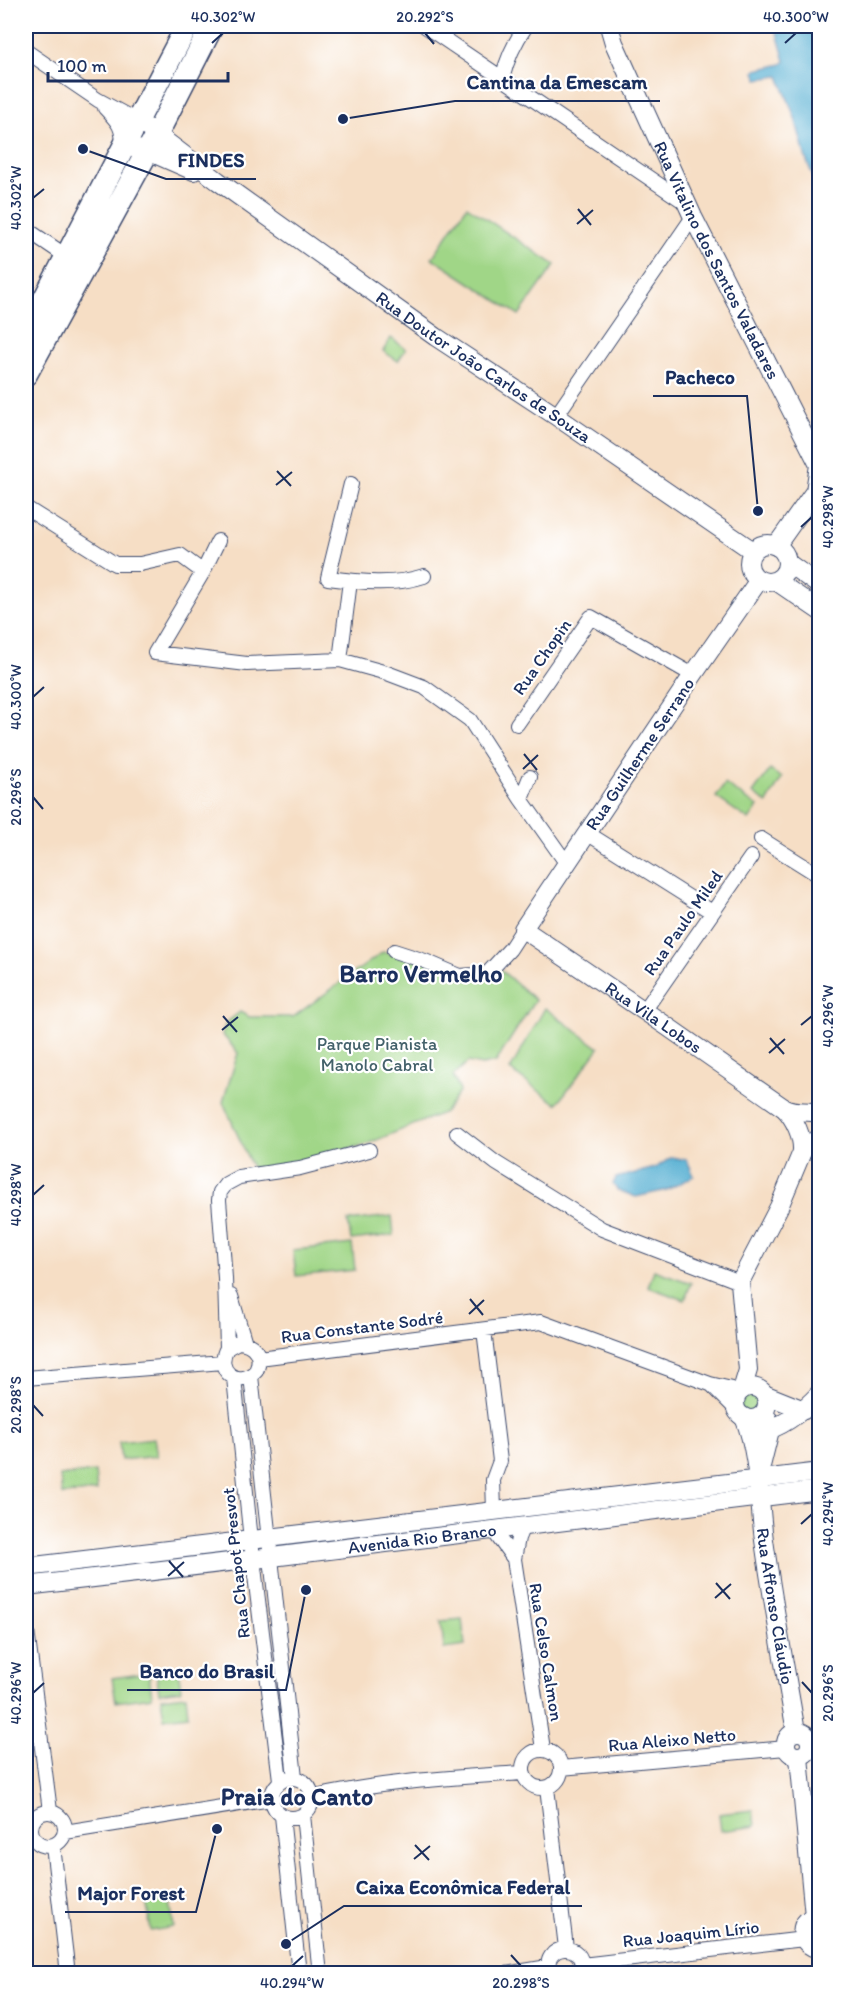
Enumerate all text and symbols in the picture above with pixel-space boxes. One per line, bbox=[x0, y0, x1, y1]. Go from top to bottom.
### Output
text: 40.302°W bbox=[191, 8, 255, 26]
text: 20.292°S bbox=[396, 8, 454, 26]
text: 40.300°W bbox=[763, 8, 829, 26]
scale bar bbox=[48, 45, 228, 83]
text: 100 m bbox=[57, 55, 107, 77]
callout: Cantina da Emescam bbox=[455, 63, 660, 101]
text: Cantina da Emescam bbox=[467, 70, 648, 94]
street label: Rua Vitalino dos Santos Valadares bbox=[649, 138, 785, 383]
callout: FINDES bbox=[166, 141, 256, 179]
text: FINDES bbox=[178, 148, 244, 172]
text: 40.302°W bbox=[7, 166, 25, 230]
street label: Rua Doutor João Carlos de Souza bbox=[371, 286, 596, 448]
callout: Pacheco bbox=[653, 358, 747, 396]
text: Pacheco bbox=[665, 365, 735, 389]
text: 40.298°W bbox=[819, 485, 837, 549]
street label: Rua Chopin bbox=[508, 615, 576, 699]
text: 40.300°W bbox=[7, 664, 25, 730]
street label: Rua Guilherme Serrano bbox=[581, 673, 699, 835]
text: 20.296°S bbox=[7, 768, 25, 826]
street label: Rua Paulo Miled bbox=[639, 866, 728, 980]
district label: Barro Vermelho bbox=[340, 959, 502, 988]
street label: Rua Vila Lobos bbox=[601, 977, 706, 1058]
text: 40.296°W bbox=[819, 984, 837, 1047]
park label: Parque Pianista Manolo Cabral bbox=[317, 1033, 438, 1076]
text: 40.298°W bbox=[7, 1163, 25, 1227]
street label: Rua Constante Sodré bbox=[280, 1306, 444, 1348]
text: 20.298°S bbox=[7, 1376, 25, 1434]
text: 40.294°W bbox=[819, 1482, 837, 1546]
street label: Rua Chapot Presvot bbox=[217, 1486, 255, 1639]
street label: Avenida Rio Branco bbox=[347, 1519, 498, 1559]
street label: Rua Affonso Cláudio bbox=[752, 1527, 799, 1686]
street label: Rua Celso Calmon bbox=[524, 1581, 568, 1723]
callout: Banco do Brasil bbox=[127, 1652, 286, 1690]
text: Banco do Brasil bbox=[140, 1659, 275, 1683]
text: 40.296°W bbox=[7, 1661, 25, 1724]
text: 20.296°S bbox=[819, 1664, 837, 1722]
street label: Rua Aleixo Netto bbox=[607, 1723, 737, 1757]
district label: Praia do Canto bbox=[221, 1782, 373, 1811]
callout: Caixa Econômica Federal bbox=[344, 1868, 582, 1906]
callout: Major Forest bbox=[65, 1874, 196, 1912]
text: Caixa Econômica Federal bbox=[356, 1875, 571, 1899]
text: Major Forest bbox=[77, 1881, 185, 1906]
street label: Rua Joaquim Lírio bbox=[622, 1916, 760, 1952]
text: 40.294°W bbox=[260, 1974, 324, 1992]
text: 20.298°S bbox=[492, 1974, 550, 1992]

